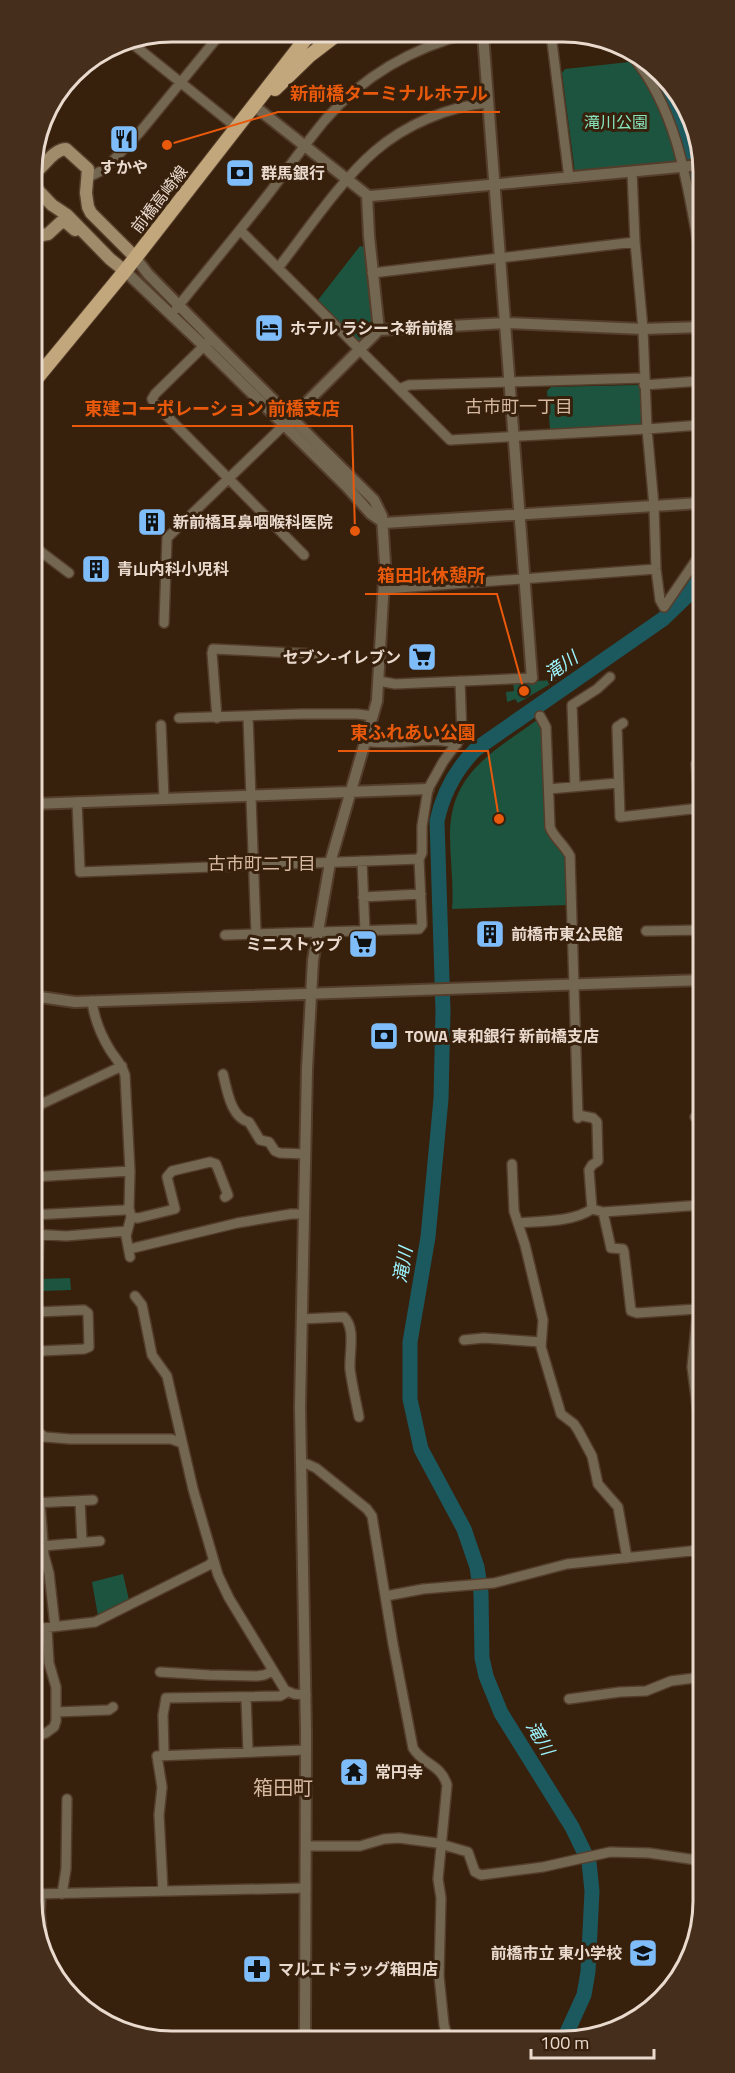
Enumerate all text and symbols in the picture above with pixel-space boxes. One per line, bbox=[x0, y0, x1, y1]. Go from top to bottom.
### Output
callout: 新前橋ターミナルホテル bbox=[278, 76, 500, 112]
text: 新前橋ターミナルホテル bbox=[290, 80, 488, 107]
park label: 滝川公園 bbox=[584, 110, 648, 134]
restaurant icon: すかや bbox=[108, 123, 140, 155]
place label: すかや bbox=[100, 155, 148, 179]
bank icon: 群馬銀行 bbox=[224, 157, 256, 189]
street label: 前橋高崎線 bbox=[125, 160, 193, 238]
place label: 群馬銀行 bbox=[261, 161, 325, 185]
hotel icon: ホテル ラシーネ新前橋 bbox=[253, 312, 285, 344]
place label: ホテル ラシーネ新前橋 bbox=[290, 316, 453, 340]
callout: 東建コーポレーション 前橋支店 bbox=[72, 390, 352, 426]
district label: 古市町一丁目 bbox=[465, 393, 573, 420]
text: 東建コーポレーション 前橋支店 bbox=[84, 395, 340, 422]
building icon: 新前橋耳鼻咽喉科医院 bbox=[136, 506, 168, 538]
place label: 新前橋耳鼻咽喉科医院 bbox=[173, 510, 333, 534]
building icon: 青山内科小児科 bbox=[80, 553, 112, 585]
place label: 青山内科小児科 bbox=[117, 557, 229, 581]
callout: 箱田北休憩所 bbox=[365, 558, 497, 594]
text: 箱田北休憩所 bbox=[377, 562, 485, 589]
supermarket icon: セブン-イレブン bbox=[406, 641, 438, 673]
water label: 滝川 bbox=[538, 643, 585, 687]
place label: セブン-イレブン bbox=[282, 645, 401, 669]
callout: 東ふれあい公園 bbox=[338, 715, 488, 751]
text: 東ふれあい公園 bbox=[350, 719, 476, 746]
district label: 古市町二丁目 bbox=[208, 850, 316, 877]
building icon: 前橋市東公民館 bbox=[474, 918, 506, 950]
place label: 前橋市東公民館 bbox=[511, 922, 623, 946]
supermarket icon: ミニストップ bbox=[347, 928, 379, 960]
place label: ミニストップ bbox=[246, 932, 342, 956]
bank icon: TOWA 東和銀行 新前橋支店 bbox=[368, 1020, 400, 1052]
place label: TOWA 東和銀行 新前橋支店 bbox=[405, 1024, 599, 1048]
water label: 滝川 bbox=[386, 1243, 419, 1285]
water label: 滝川 bbox=[520, 1715, 562, 1762]
temple icon: 常円寺 bbox=[338, 1756, 370, 1788]
place label: 常円寺 bbox=[375, 1760, 423, 1784]
district label: 箱田町 bbox=[253, 1772, 313, 1803]
school or university icon: 前橋市立 東小学校 bbox=[627, 1937, 659, 1969]
place label: 前橋市立 東小学校 bbox=[490, 1941, 622, 1965]
pharmacy icon: マルエドラッグ箱田店 bbox=[241, 1953, 273, 1985]
place label: マルエドラッグ箱田店 bbox=[278, 1957, 438, 1981]
scale bar bbox=[531, 2022, 654, 2060]
text: 100 m bbox=[540, 2029, 589, 2056]

